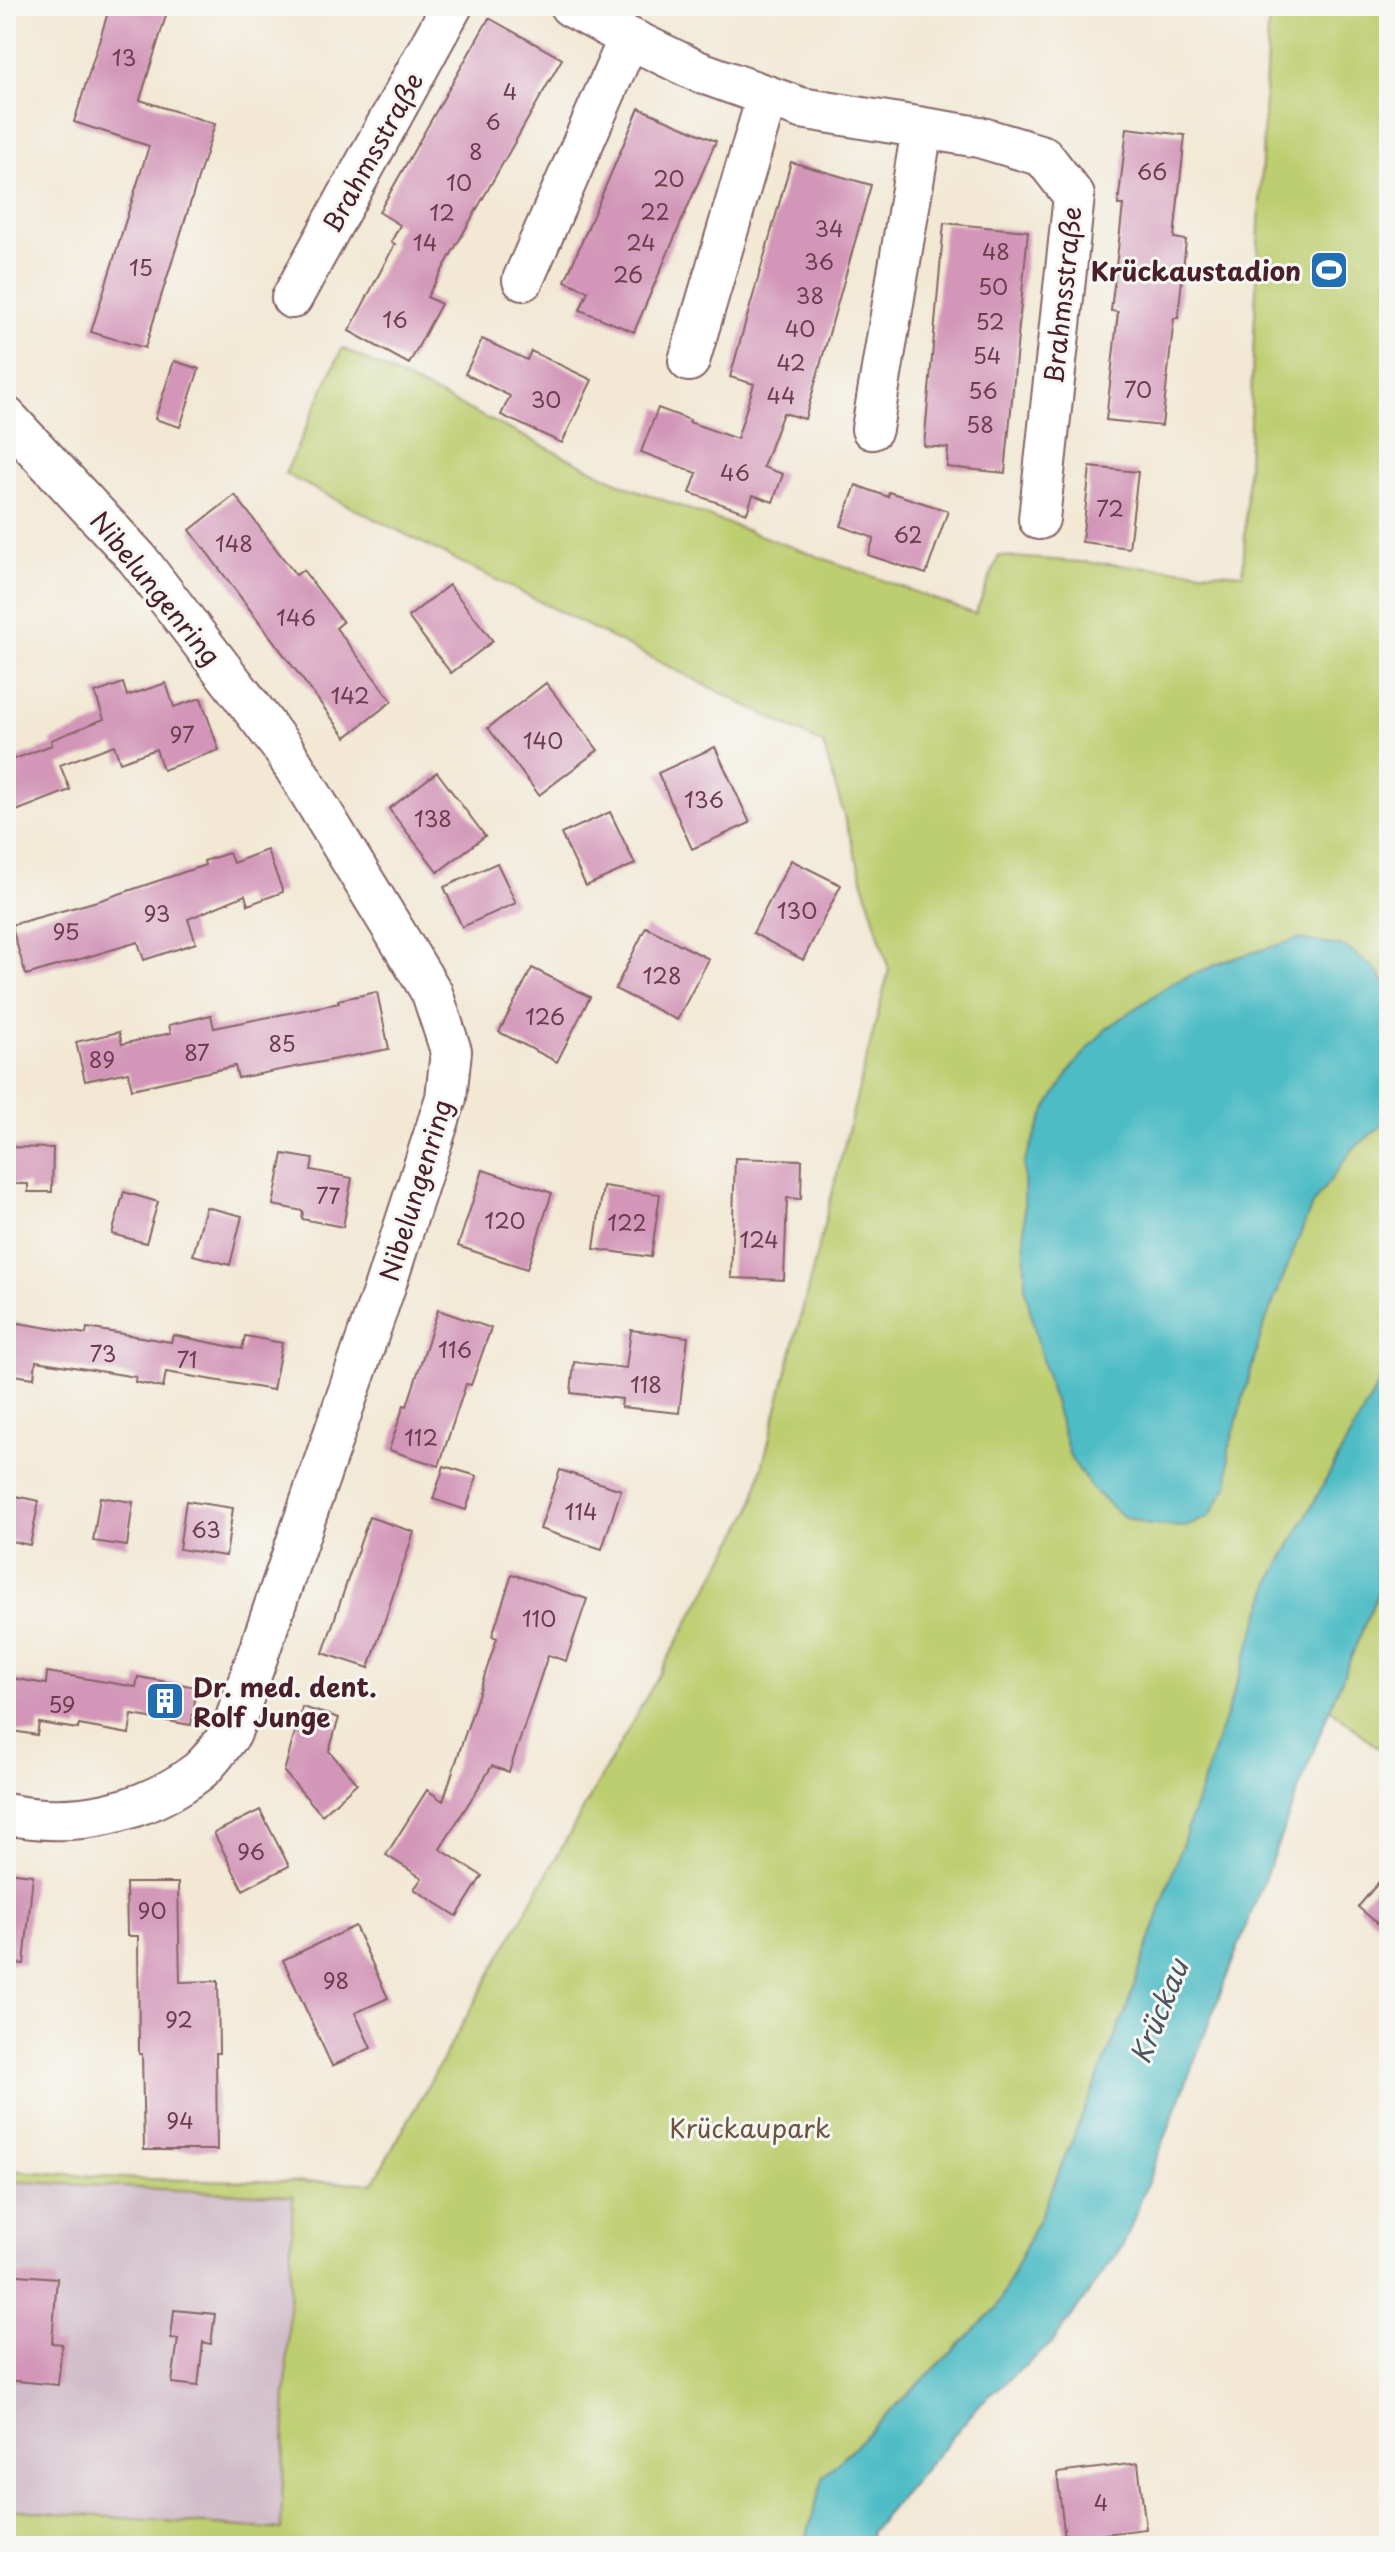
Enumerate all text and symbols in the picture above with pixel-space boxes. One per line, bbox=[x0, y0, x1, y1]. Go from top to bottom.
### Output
house number: 13 bbox=[112, 40, 136, 73]
street label: Brahmsstraße bbox=[312, 65, 432, 239]
house number: 4 bbox=[503, 74, 517, 107]
house number: 6 bbox=[485, 104, 501, 137]
house number: 8 bbox=[469, 134, 483, 167]
house number: 66 bbox=[1137, 154, 1167, 187]
house number: 20 bbox=[653, 161, 685, 194]
house number: 10 bbox=[446, 165, 472, 198]
house number: 22 bbox=[640, 194, 670, 227]
house number: 12 bbox=[429, 195, 455, 228]
street label: Brahmsstraße bbox=[1033, 204, 1091, 386]
house number: 34 bbox=[814, 211, 844, 244]
house number: 14 bbox=[413, 225, 437, 258]
house number: 24 bbox=[626, 225, 656, 258]
house number: 48 bbox=[982, 234, 1010, 267]
house number: 36 bbox=[804, 244, 834, 277]
sports icon: Krückaustadion bbox=[1308, 249, 1350, 291]
house number: 15 bbox=[129, 250, 153, 283]
place label: Krückaustadion bbox=[1091, 251, 1301, 290]
house number: 26 bbox=[613, 257, 643, 290]
house number: 50 bbox=[978, 269, 1008, 302]
house number: 38 bbox=[796, 278, 824, 311]
house number: 16 bbox=[382, 302, 408, 335]
house number: 52 bbox=[975, 304, 1005, 337]
house number: 40 bbox=[785, 311, 815, 344]
house number: 54 bbox=[973, 338, 1001, 371]
house number: 42 bbox=[776, 345, 806, 378]
house number: 70 bbox=[1124, 372, 1152, 405]
house number: 56 bbox=[968, 373, 998, 406]
house number: 44 bbox=[766, 378, 796, 411]
house number: 30 bbox=[531, 382, 561, 415]
house number: 58 bbox=[966, 407, 994, 440]
house number: 46 bbox=[720, 455, 750, 488]
house number: 72 bbox=[1096, 491, 1124, 524]
street label: Nibelungenring bbox=[82, 503, 230, 673]
house number: 62 bbox=[894, 517, 922, 550]
house number: 148 bbox=[215, 526, 253, 559]
house number: 146 bbox=[276, 600, 316, 633]
house number: 142 bbox=[330, 678, 370, 711]
house number: 97 bbox=[170, 717, 195, 750]
house number: 140 bbox=[523, 723, 563, 756]
house number: 136 bbox=[684, 782, 724, 815]
house number: 138 bbox=[414, 801, 452, 834]
house number: 130 bbox=[777, 893, 817, 926]
house number: 93 bbox=[144, 896, 170, 929]
house number: 95 bbox=[52, 914, 80, 947]
house number: 128 bbox=[642, 958, 682, 991]
house number: 126 bbox=[525, 999, 565, 1032]
house number: 85 bbox=[268, 1026, 296, 1059]
house number: 87 bbox=[184, 1035, 210, 1068]
house number: 89 bbox=[89, 1042, 115, 1075]
street label: Nibelungenring bbox=[369, 1094, 461, 1286]
house number: 77 bbox=[316, 1178, 340, 1211]
house number: 120 bbox=[484, 1203, 526, 1236]
house number: 122 bbox=[607, 1205, 647, 1238]
house number: 124 bbox=[739, 1222, 779, 1255]
house number: 116 bbox=[438, 1332, 472, 1365]
house number: 73 bbox=[90, 1336, 116, 1369]
house number: 71 bbox=[177, 1342, 197, 1375]
house number: 118 bbox=[630, 1367, 662, 1400]
house number: 112 bbox=[404, 1420, 438, 1453]
house number: 114 bbox=[565, 1494, 597, 1527]
house number: 63 bbox=[191, 1512, 221, 1545]
house number: 110 bbox=[522, 1601, 556, 1634]
place label: Dr. med. dent. Rolf Junge bbox=[193, 1667, 377, 1736]
building icon: Dr. med. dent. Rolf Junge bbox=[144, 1680, 186, 1722]
house number: 59 bbox=[48, 1687, 76, 1720]
house number: 96 bbox=[237, 1834, 265, 1867]
house number: 90 bbox=[138, 1893, 166, 1926]
water label: Krückau bbox=[1118, 1951, 1199, 2069]
house number: 98 bbox=[323, 1963, 349, 1996]
house number: 92 bbox=[165, 2002, 193, 2035]
house number: 94 bbox=[166, 2103, 194, 2136]
park label: Krückaupark bbox=[669, 2108, 831, 2147]
house number: 4 bbox=[1094, 2485, 1108, 2518]

